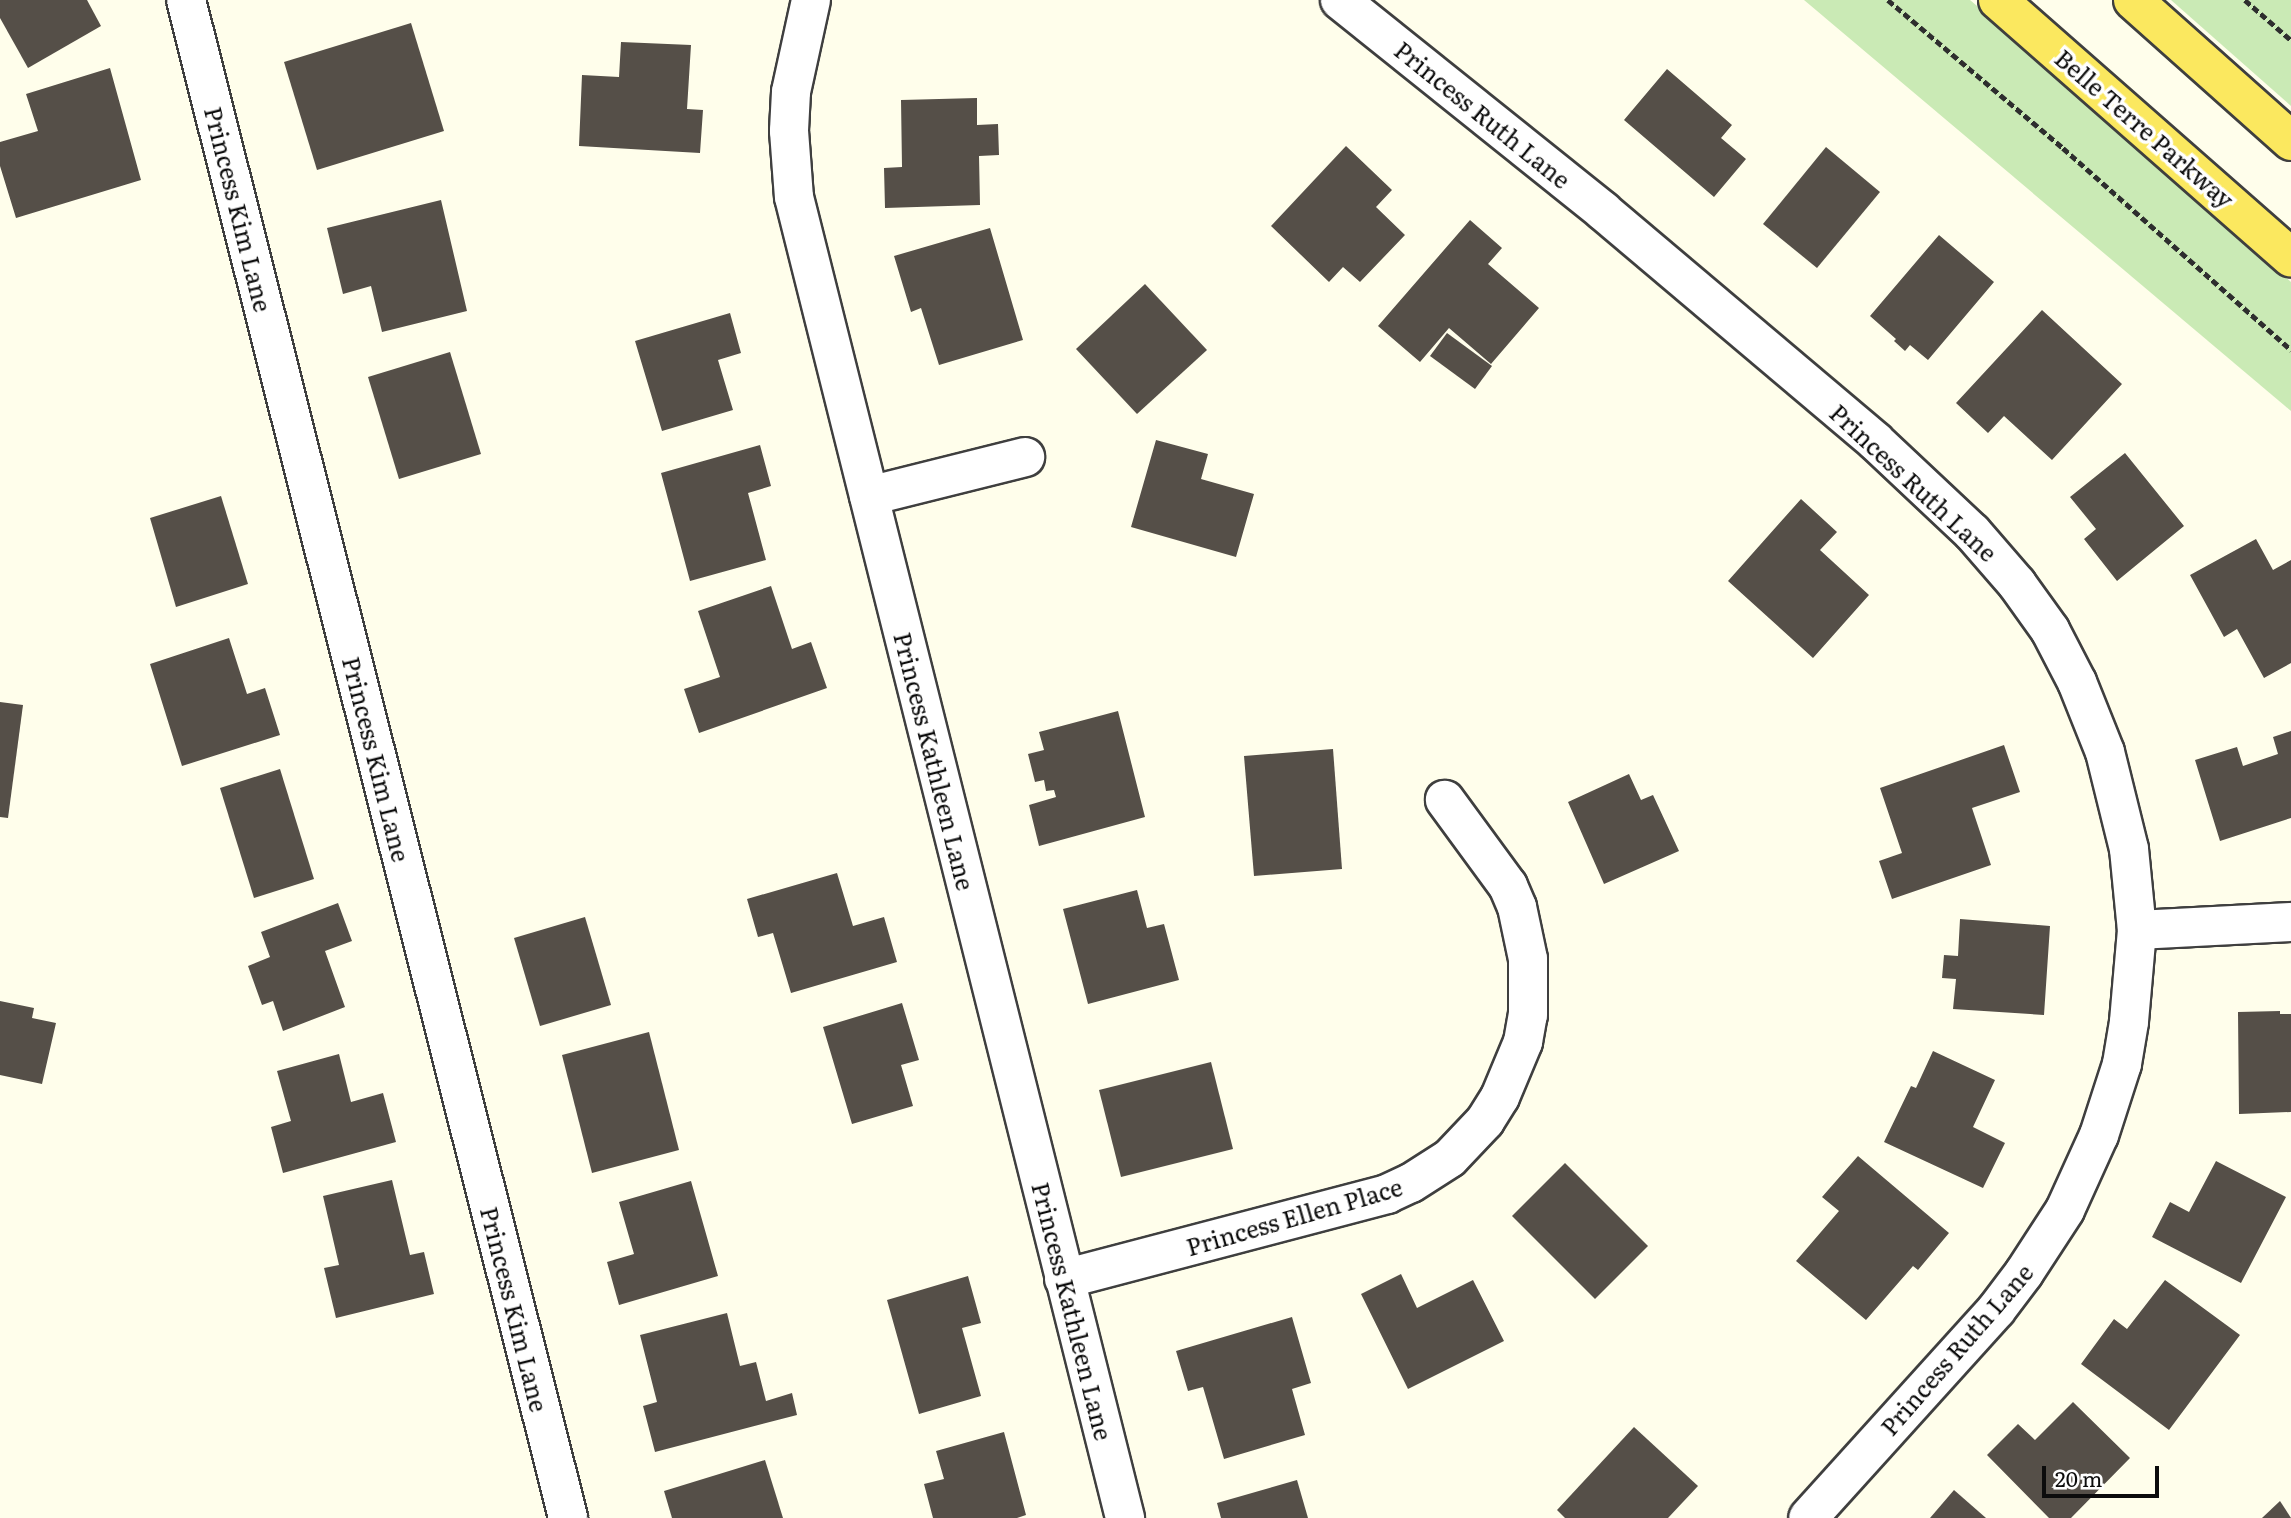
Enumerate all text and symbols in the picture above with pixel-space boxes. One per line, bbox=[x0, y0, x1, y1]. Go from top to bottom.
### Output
street label: Princess Ruth Lane bbox=[1389, 34, 1577, 194]
street label: Belle Terre Parkway bbox=[2050, 43, 2240, 213]
street label: Princess Kim Lane bbox=[200, 103, 278, 315]
street label: Princess Ruth Lane bbox=[1825, 397, 2003, 567]
street label: Princess Kathleen Lane bbox=[889, 629, 981, 893]
street label: Princess Kim Lane bbox=[338, 653, 416, 865]
street label: Princess Ellen Place bbox=[1183, 1171, 1405, 1261]
street label: Princess Kathleen Lane bbox=[1027, 1179, 1119, 1443]
street label: Princess Kim Lane bbox=[476, 1203, 554, 1415]
street label: Princess Ruth Lane bbox=[1874, 1258, 2038, 1440]
scale bar bbox=[2046, 1452, 2163, 1496]
text: 20 m bbox=[2055, 1462, 2102, 1493]

